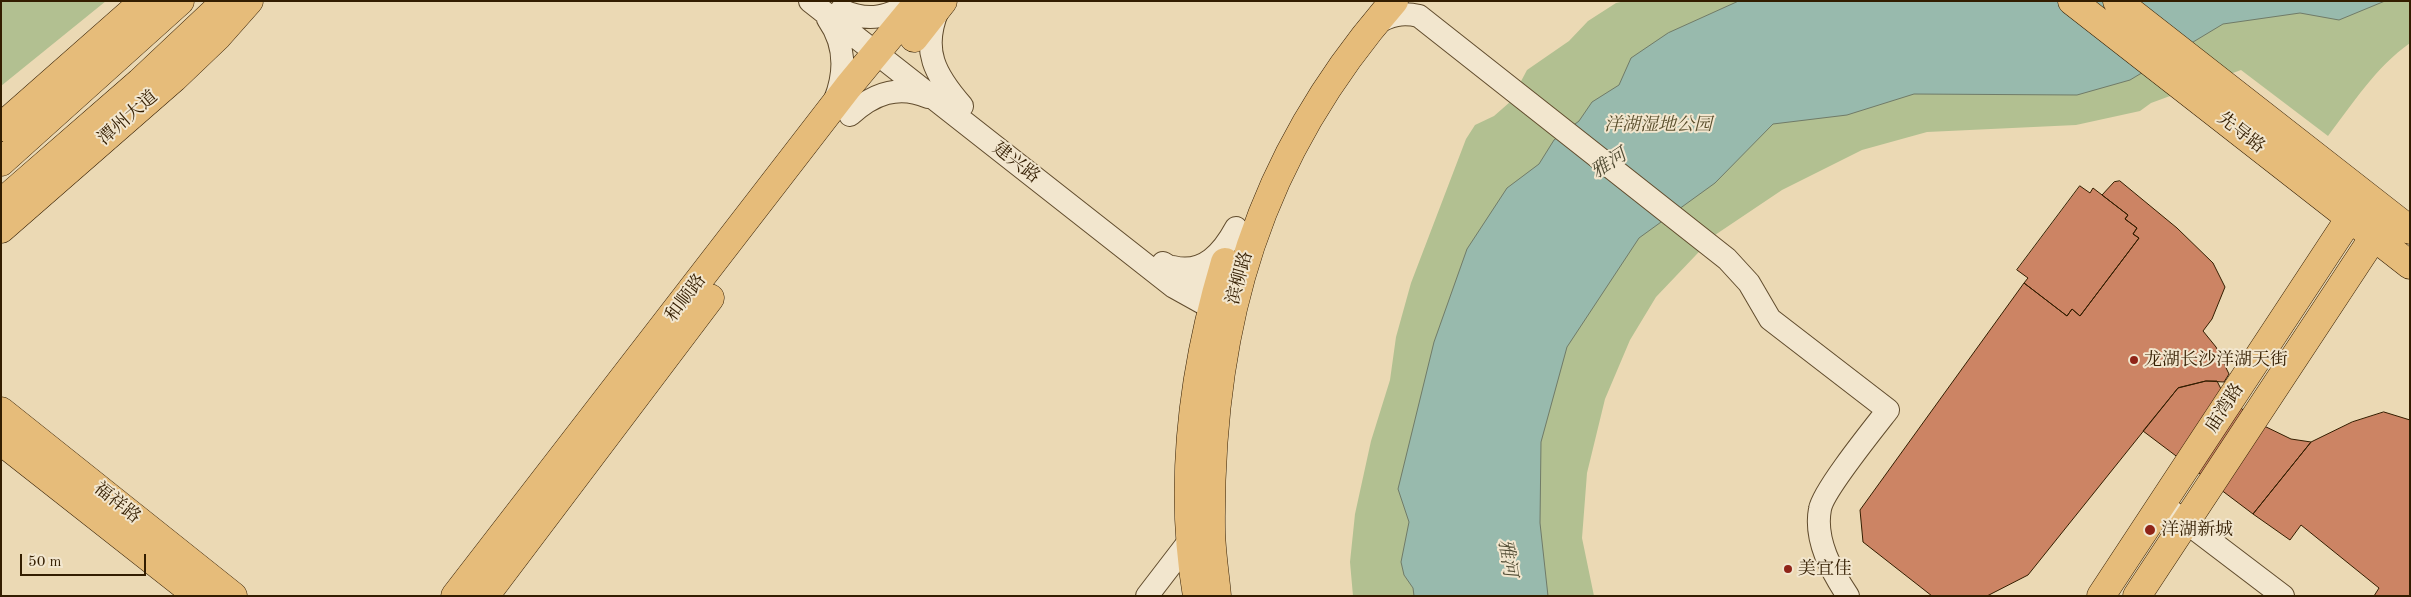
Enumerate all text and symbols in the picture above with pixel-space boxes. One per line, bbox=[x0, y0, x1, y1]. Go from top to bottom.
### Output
street label: 潭州大道 bbox=[94, 86, 162, 150]
street label: 先导路 bbox=[2213, 108, 2269, 158]
park label: 洋湖湿地公园 bbox=[1604, 114, 1712, 136]
street label: 建兴路 bbox=[988, 138, 1044, 188]
water label: 雅河 bbox=[1587, 144, 1631, 184]
street label: 滨柳路 bbox=[1223, 249, 1257, 307]
street label: 和顺路 bbox=[661, 270, 711, 326]
place label: 龙湖长沙洋湖天街 bbox=[2144, 349, 2288, 371]
marker: 龙湖长沙洋湖天街 bbox=[2128, 354, 2140, 366]
street label: 庙湾路 bbox=[2201, 379, 2249, 437]
street label: 福祥路 bbox=[89, 478, 145, 528]
place label: 洋湖新城 bbox=[2161, 519, 2233, 541]
marker: 洋湖新城 bbox=[2143, 523, 2157, 537]
water label: 雅河 bbox=[1493, 537, 1521, 579]
scale bar bbox=[22, 544, 149, 576]
text: 50 m bbox=[28, 555, 62, 570]
place label: 美宜佳 bbox=[1798, 558, 1852, 580]
marker: 美宜佳 bbox=[1782, 563, 1794, 575]

